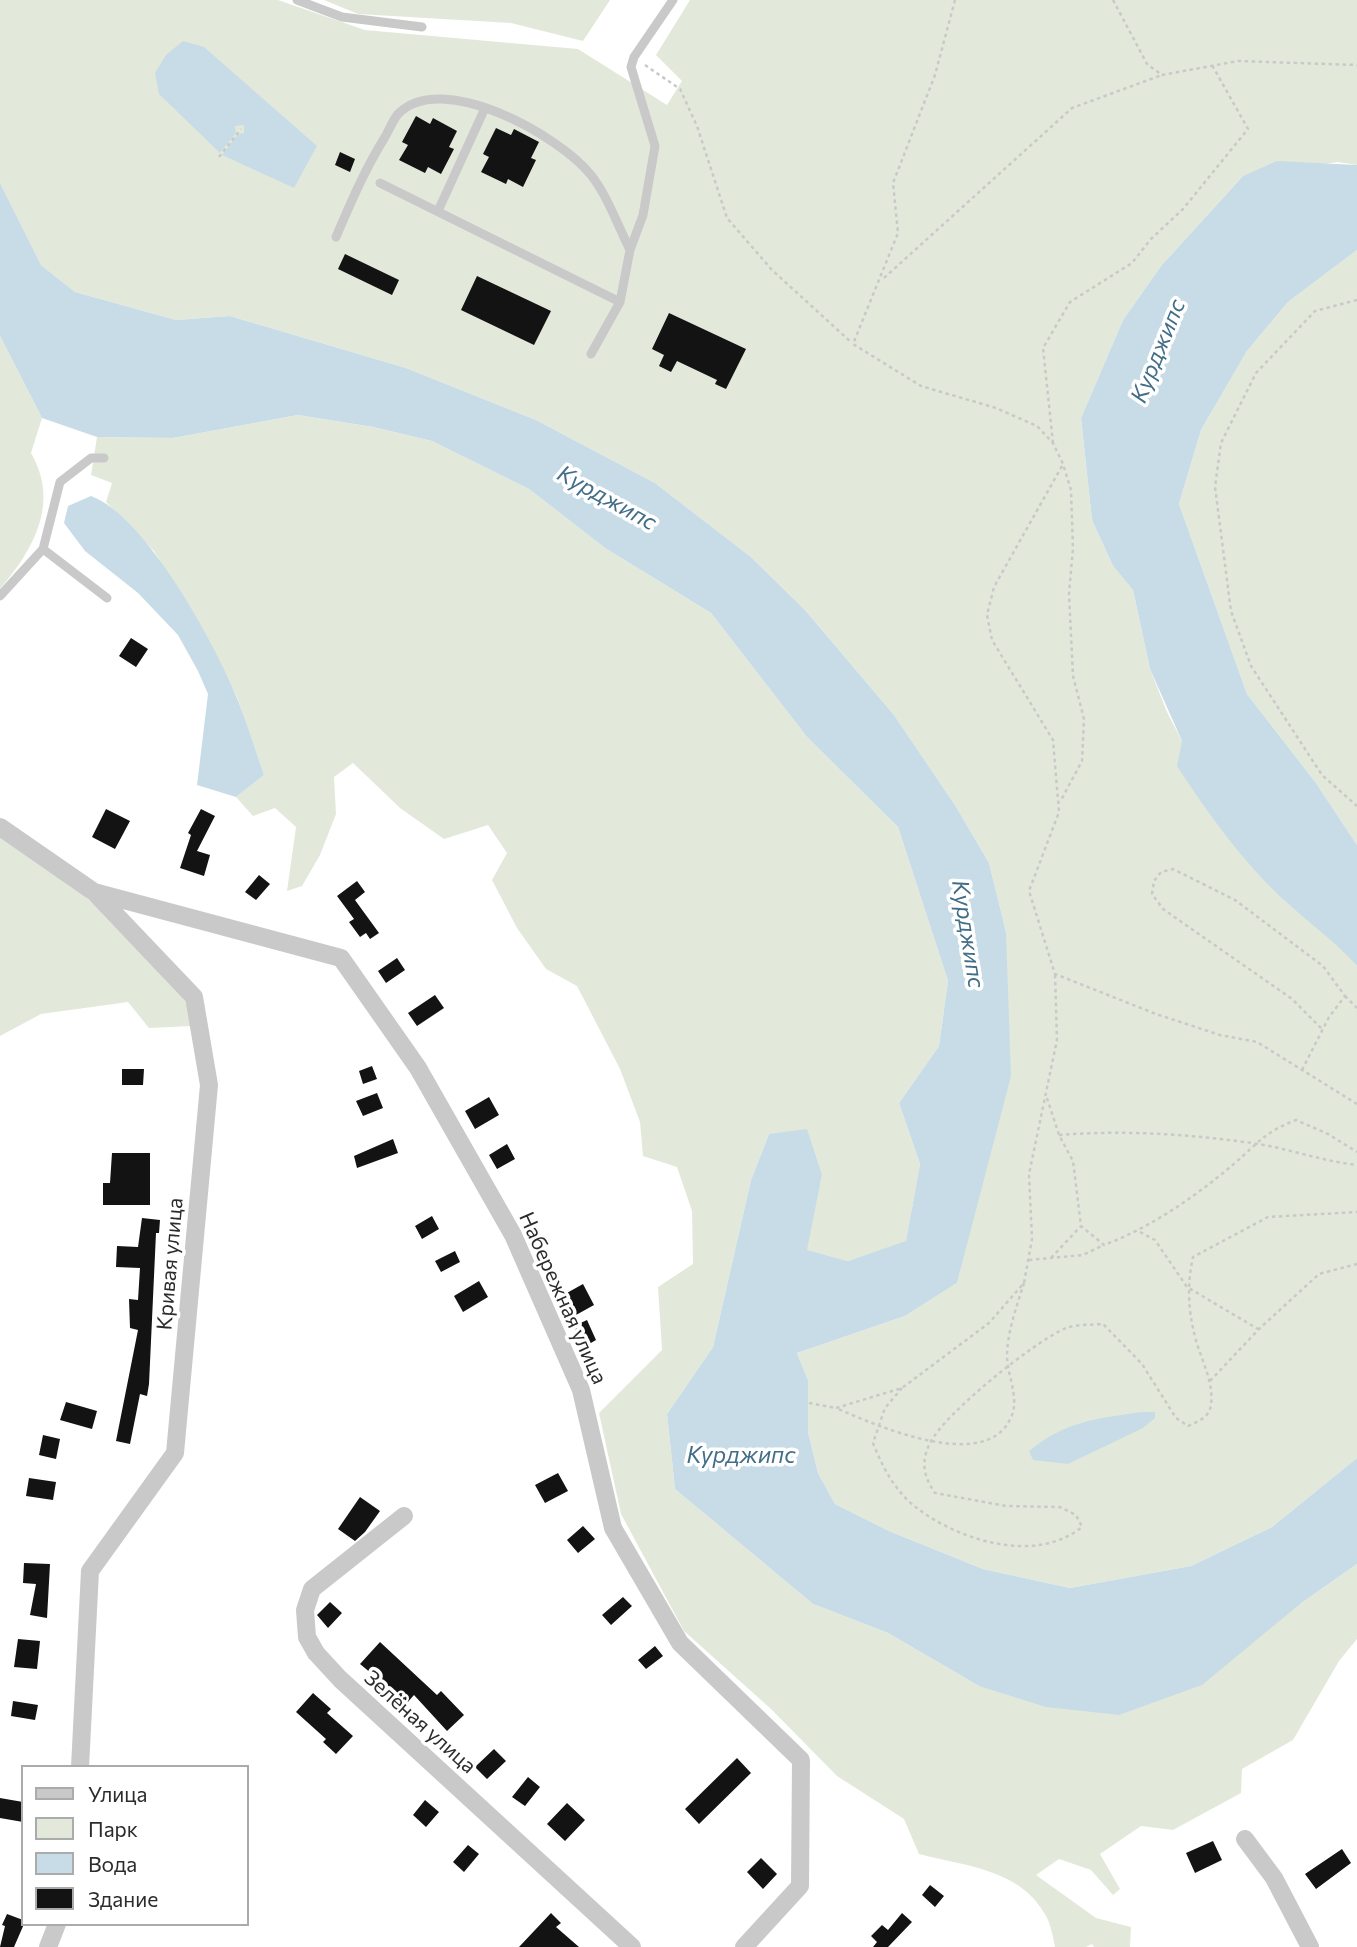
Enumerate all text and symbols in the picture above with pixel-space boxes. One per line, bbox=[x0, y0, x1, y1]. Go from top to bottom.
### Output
water label: Курджипс bbox=[1125, 295, 1191, 407]
water label: Курджипс bbox=[553, 459, 661, 537]
water label: Курджипс bbox=[946, 878, 990, 990]
street label: Кривая улица bbox=[152, 1197, 188, 1331]
street label: Набережная улица bbox=[514, 1208, 612, 1388]
water label: Курджипс bbox=[686, 1441, 796, 1469]
street label: Зелёная улица bbox=[359, 1665, 481, 1779]
legend bbox=[21, 1765, 248, 1926]
text: Улица bbox=[88, 1781, 147, 1806]
text: Парк bbox=[88, 1816, 138, 1841]
text: Вода bbox=[88, 1851, 137, 1876]
text: Здание bbox=[88, 1886, 158, 1911]

